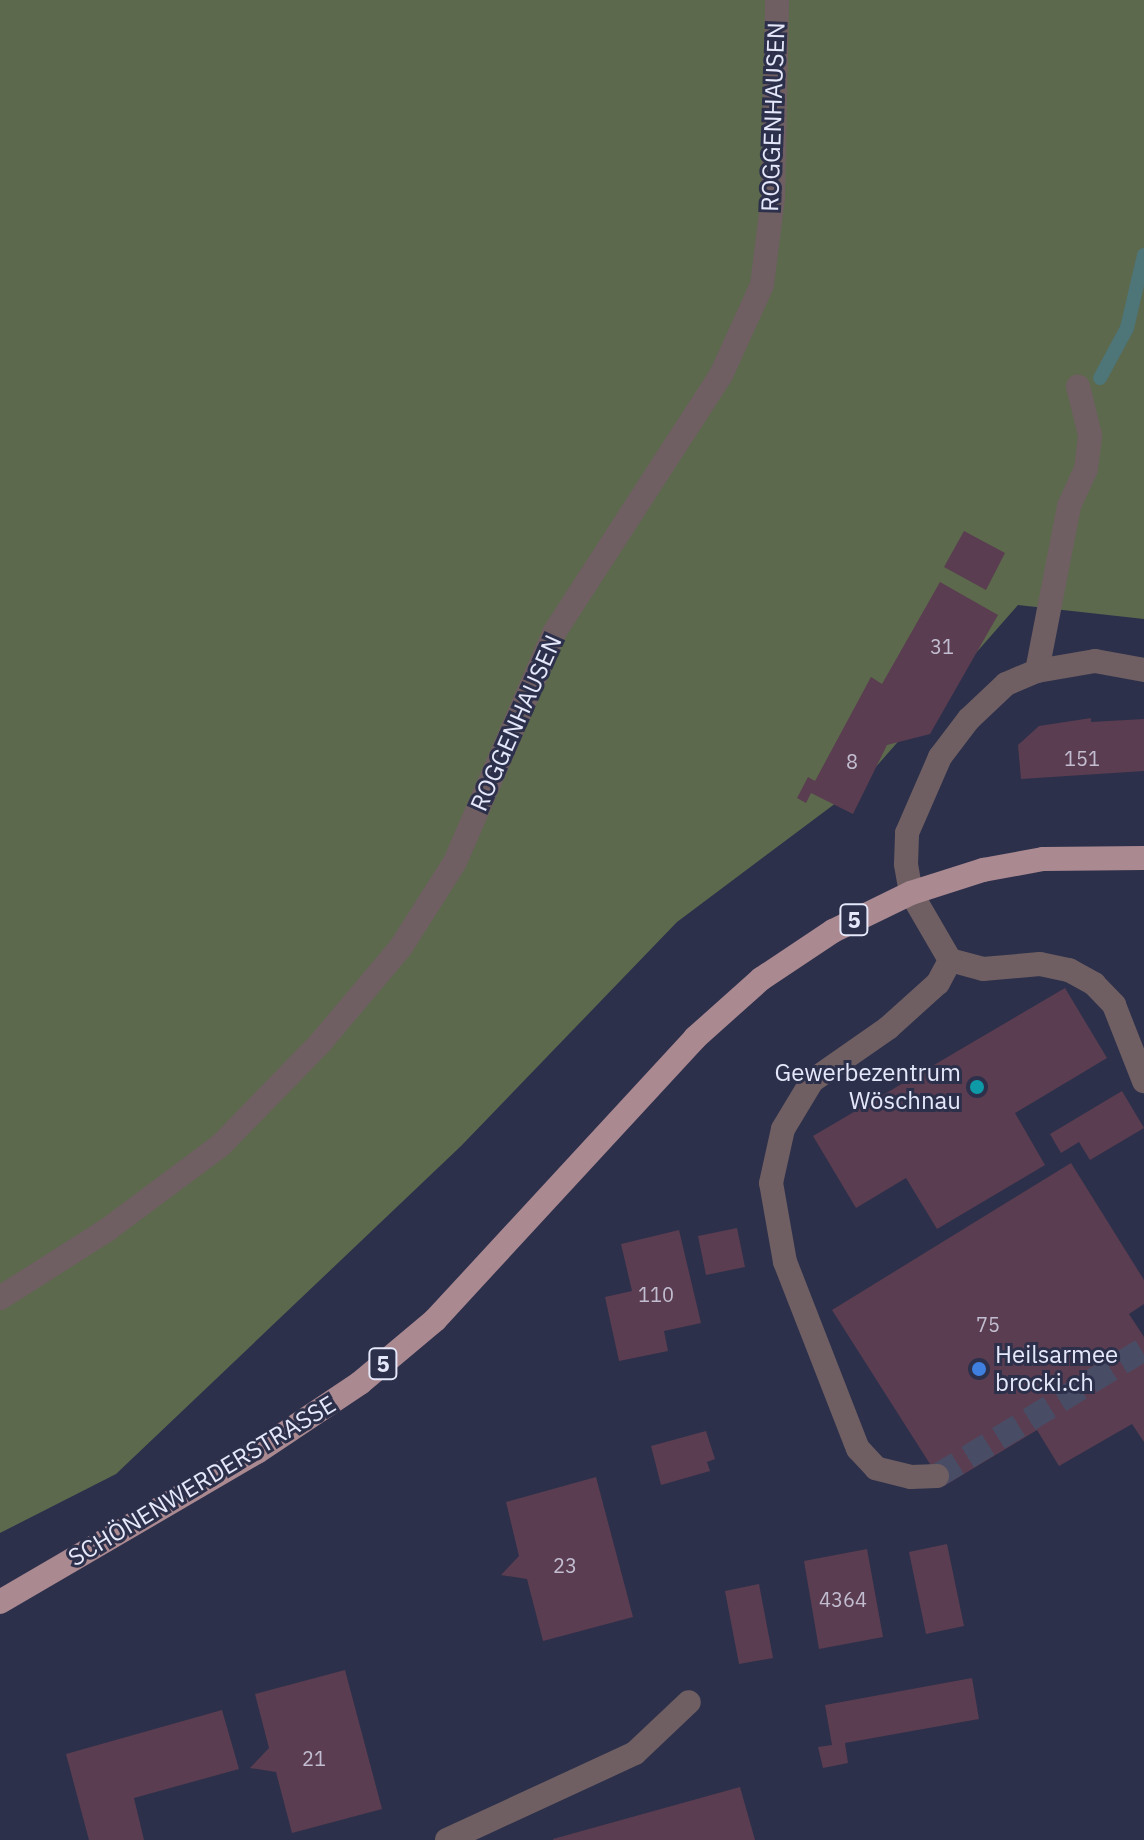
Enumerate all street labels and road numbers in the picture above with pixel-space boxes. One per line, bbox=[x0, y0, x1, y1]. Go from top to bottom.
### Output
street label: ROGGENHAUSEN bbox=[755, 22, 791, 212]
street label: ROGGENHAUSEN bbox=[464, 631, 568, 815]
road number: 5 bbox=[838, 902, 870, 938]
road number: 5 bbox=[367, 1346, 399, 1382]
street label: SCHÖNENWERDERSTRASSE bbox=[63, 1390, 341, 1572]

